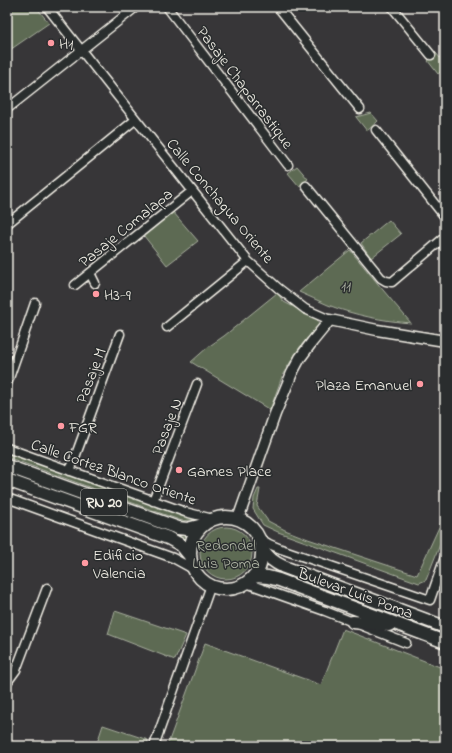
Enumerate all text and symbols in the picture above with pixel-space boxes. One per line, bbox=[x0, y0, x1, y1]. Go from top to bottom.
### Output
street label: Pasaje Chaparrastique bbox=[190, 22, 299, 155]
place label: H1 bbox=[59, 33, 73, 57]
marker: H1 bbox=[46, 38, 56, 48]
street label: Calle Conchagua Oriente bbox=[160, 133, 280, 270]
street label: Pasaje Comalapa bbox=[74, 183, 178, 274]
park label: 11 bbox=[341, 275, 351, 299]
place label: H3-9 bbox=[104, 284, 131, 308]
marker: H3-9 bbox=[91, 289, 101, 299]
street label: Pasaje M bbox=[70, 344, 113, 407]
place label: Plaza Emanuel bbox=[315, 374, 412, 398]
marker: Plaza Emanuel bbox=[415, 379, 425, 389]
street label: Pasaje N bbox=[146, 395, 190, 459]
place label: FGR bbox=[68, 416, 97, 440]
marker: FGR bbox=[56, 421, 66, 431]
street label: Calle Cortez Blanco Oriente bbox=[27, 433, 200, 513]
place label: Games Place bbox=[187, 460, 272, 484]
marker: Games Place bbox=[174, 465, 184, 475]
road number: RN 20 bbox=[81, 489, 127, 515]
park label: Redondel Luis Poma bbox=[192, 534, 260, 576]
place label: Edificio Valencia bbox=[92, 544, 146, 586]
marker: Edificio Valencia bbox=[80, 558, 90, 568]
street label: Bulevar Luis Poma bbox=[293, 562, 416, 626]

